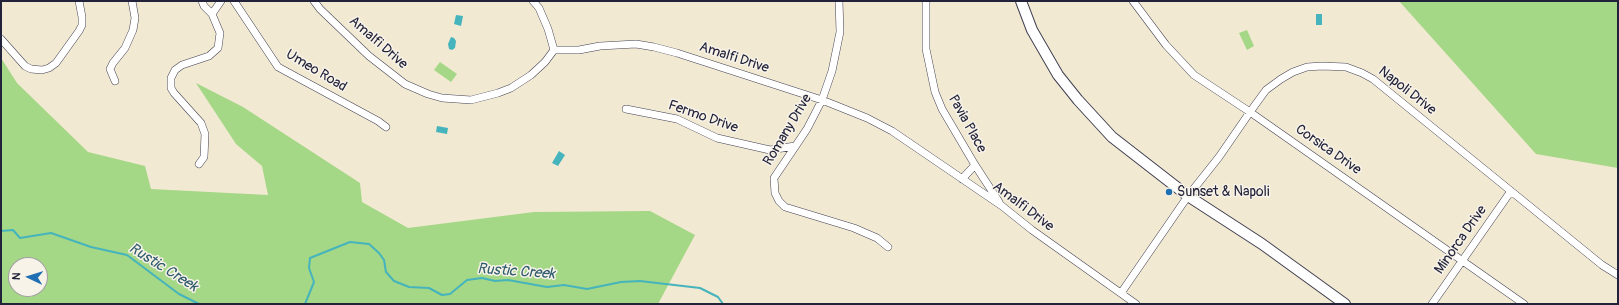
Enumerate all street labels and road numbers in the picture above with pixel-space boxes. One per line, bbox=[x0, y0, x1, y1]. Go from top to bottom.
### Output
street label: Amalfi Drive bbox=[345, 13, 411, 73]
street label: Amalfi Drive bbox=[697, 39, 771, 77]
street label: Umeo Road bbox=[282, 46, 350, 96]
street label: Napoli Drive bbox=[1375, 63, 1439, 119]
street label: Romany Drive bbox=[760, 91, 816, 169]
street label: Pavia Place bbox=[944, 92, 990, 156]
street label: Fermo Drive bbox=[666, 97, 740, 137]
street label: Corsica Drive bbox=[1292, 121, 1364, 179]
street label: Amalfi Drive bbox=[989, 179, 1057, 235]
street label: Minorca Drive bbox=[1431, 203, 1491, 277]

